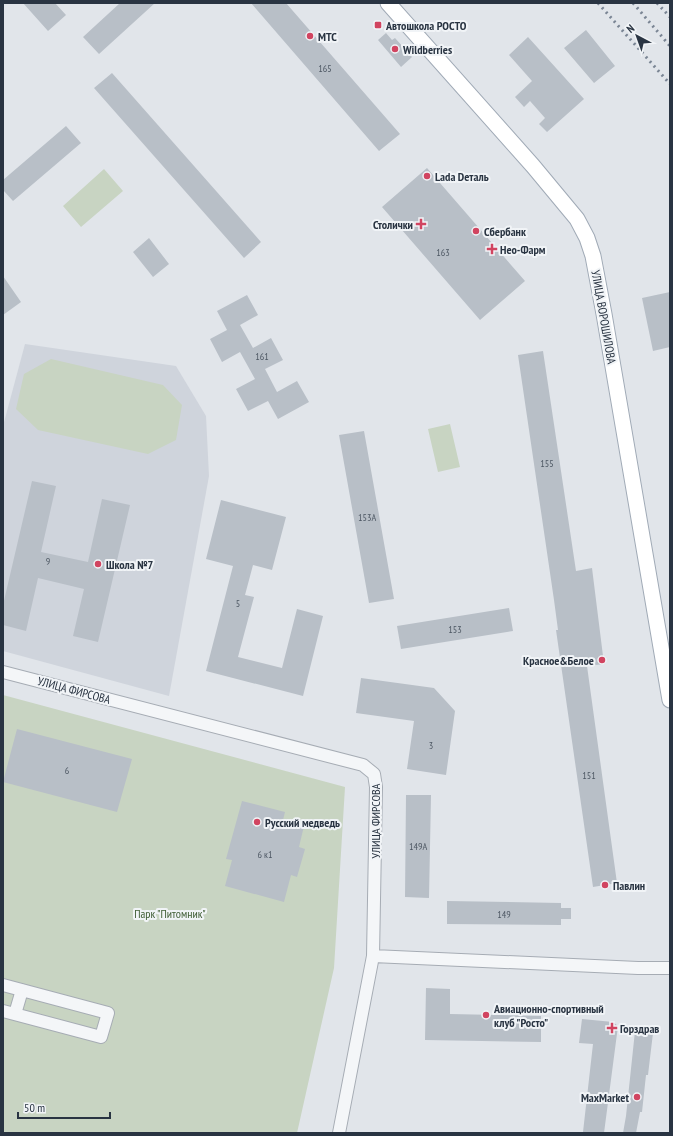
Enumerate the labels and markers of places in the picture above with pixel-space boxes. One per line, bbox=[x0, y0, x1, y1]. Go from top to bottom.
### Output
place label: Автошкола РОСТО bbox=[385, 18, 467, 33]
marker: Автошкола РОСТО bbox=[373, 20, 383, 30]
place label: МТС bbox=[318, 29, 337, 44]
marker: МТС bbox=[305, 31, 315, 41]
place label: Wildberries bbox=[402, 42, 452, 57]
marker: Wildberries bbox=[390, 44, 400, 54]
place label: Lada Dеталь bbox=[435, 169, 489, 184]
marker: Lada Dеталь bbox=[422, 171, 432, 181]
place label: Столички bbox=[373, 217, 413, 232]
marker: Столички bbox=[416, 219, 426, 229]
place label: Сбербанк bbox=[484, 224, 526, 239]
marker: Сбербанк bbox=[471, 226, 481, 236]
place label: Нео-Фарм bbox=[500, 242, 546, 257]
marker: Нео-Фарм bbox=[487, 244, 497, 254]
place label: Школа №7 bbox=[106, 557, 153, 572]
marker: Школа №7 bbox=[93, 559, 103, 569]
place label: Красное&Белое bbox=[523, 653, 594, 668]
marker: Красное&Белое bbox=[597, 655, 607, 665]
place label: Русский медведь bbox=[265, 815, 340, 830]
marker: Русский медведь bbox=[252, 817, 262, 827]
place label: Павлин bbox=[613, 878, 645, 893]
marker: Павлин bbox=[600, 880, 610, 890]
place label: Авиационно-спортивный клуб "Росто" bbox=[493, 1001, 604, 1030]
marker: Авиационно-спортивный клуб "Росто" bbox=[481, 1010, 491, 1020]
place label: Горздрав bbox=[620, 1021, 659, 1036]
marker: Горздрав bbox=[607, 1023, 617, 1033]
place label: MaxMarket bbox=[581, 1090, 629, 1105]
marker: MaxMarket bbox=[632, 1092, 642, 1102]

